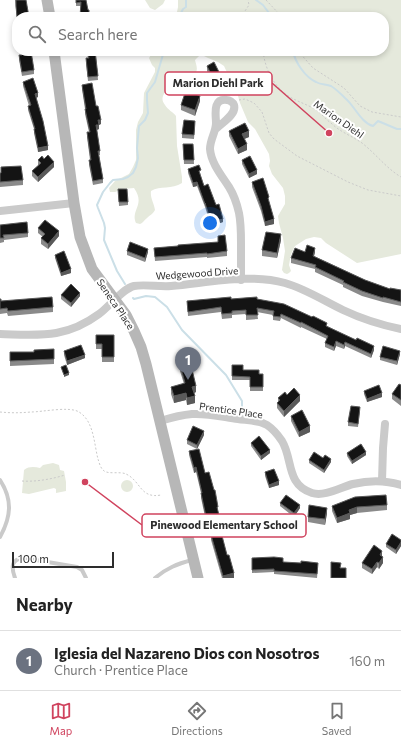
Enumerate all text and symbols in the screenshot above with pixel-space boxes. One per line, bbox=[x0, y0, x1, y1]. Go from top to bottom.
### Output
search box bbox=[12, 12, 389, 56]
icon: search bbox=[26, 23, 48, 45]
text: Search here bbox=[58, 25, 137, 43]
callout: Marion Diehl Park bbox=[165, 72, 272, 95]
text: Marion Diehl Park bbox=[172, 76, 264, 89]
street label: Marion Diehl bbox=[312, 97, 366, 141]
your location bbox=[200, 213, 220, 233]
street label: Wedgewood Drive bbox=[155, 264, 239, 282]
street label: Seneca Place bbox=[95, 276, 137, 332]
pin: 1 bbox=[175, 347, 201, 380]
street label: Prentice Place bbox=[198, 400, 264, 420]
callout: Pinewood Elementary School bbox=[142, 514, 306, 537]
text: Pinewood Elementary School bbox=[150, 518, 298, 531]
scale bar bbox=[12, 550, 114, 569]
text: 100 m bbox=[18, 552, 49, 565]
text: Nearby bbox=[16, 594, 73, 615]
text: Iglesia del Nazareno Dios con Nosotros bbox=[54, 644, 319, 662]
text: 1 bbox=[26, 653, 32, 669]
text: 160 m bbox=[349, 653, 385, 669]
text: Church · Prentice Place bbox=[54, 662, 188, 678]
tab: Map bbox=[50, 700, 72, 737]
tab: Directions bbox=[171, 700, 223, 737]
tab: Saved bbox=[322, 700, 351, 737]

